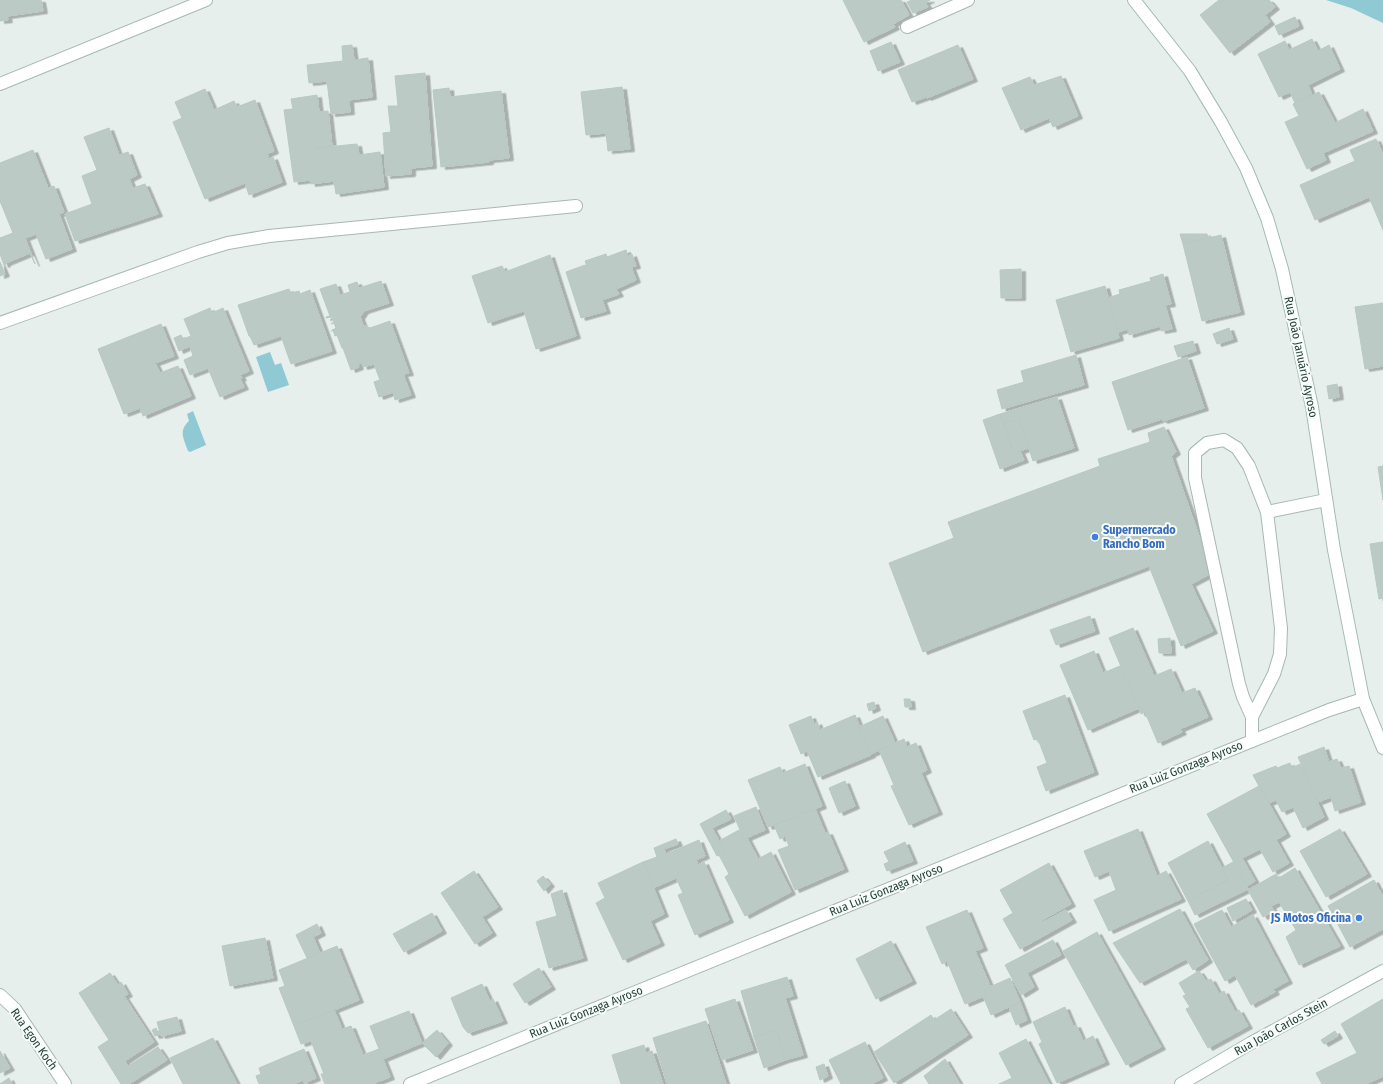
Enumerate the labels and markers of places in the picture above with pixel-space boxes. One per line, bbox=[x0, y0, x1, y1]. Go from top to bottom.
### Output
place label: Supermercado Rancho Bom bbox=[1103, 523, 1176, 551]
marker: Supermercado Rancho Bom bbox=[1090, 532, 1100, 542]
place label: JS Motos Oficina bbox=[1270, 911, 1351, 925]
marker: JS Motos Oficina bbox=[1354, 913, 1364, 923]

